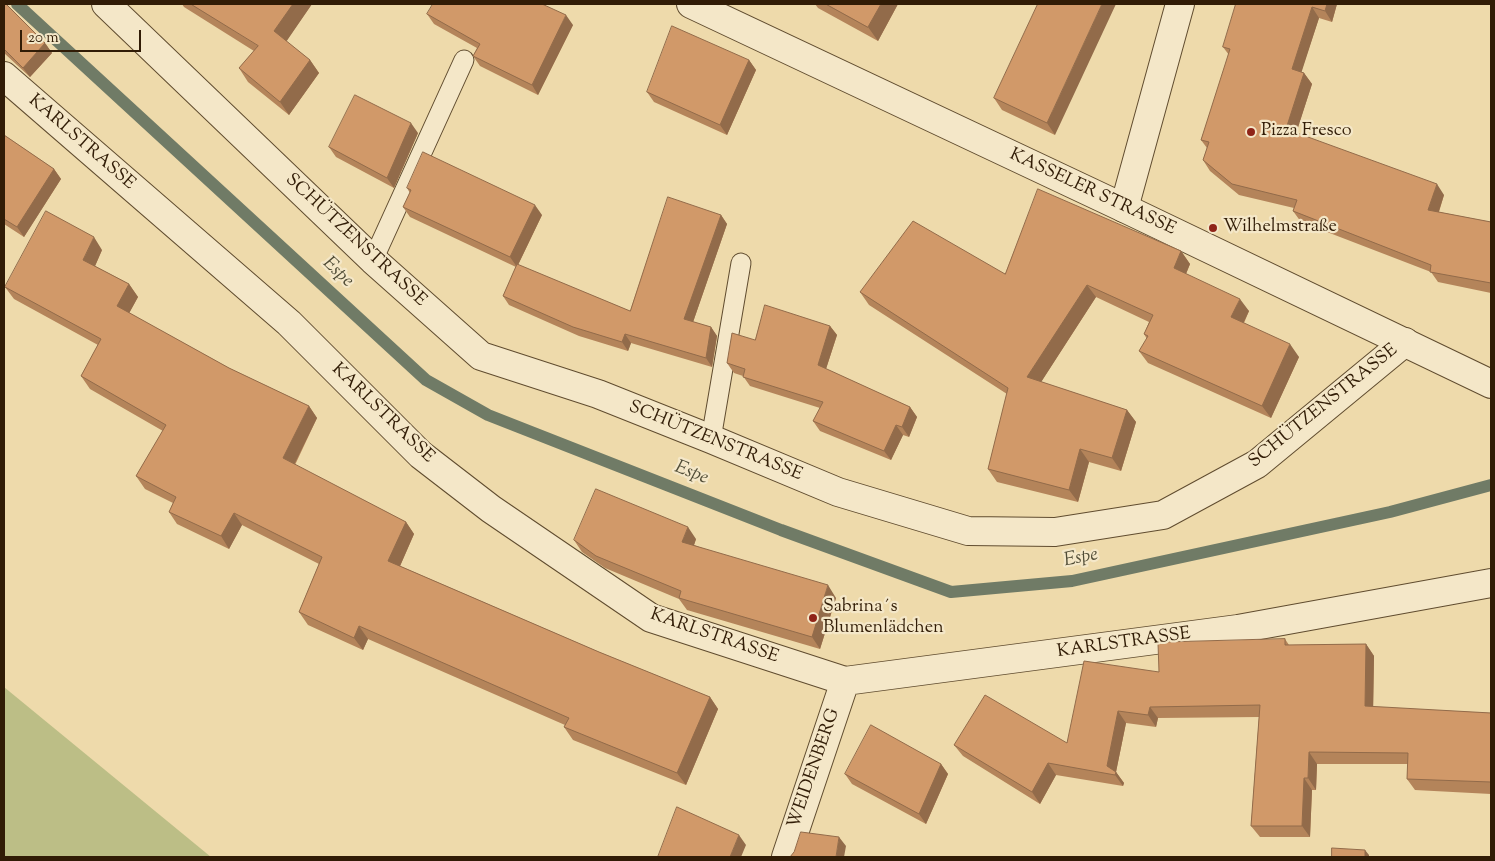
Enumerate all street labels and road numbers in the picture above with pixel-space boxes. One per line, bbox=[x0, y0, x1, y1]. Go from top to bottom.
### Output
street label: KARLSTRASSE bbox=[23, 91, 139, 195]
street label: KASSELER STRASSE bbox=[1005, 145, 1179, 241]
street label: SCHÜTZENSTRASSE bbox=[280, 170, 430, 312]
street label: SCHÜTZENSTRASSE bbox=[1245, 340, 1403, 474]
street label: KARLSTRASSE bbox=[326, 360, 438, 468]
street label: SCHÜTZENSTRASSE bbox=[625, 397, 805, 487]
street label: KARLSTRASSE bbox=[647, 605, 781, 669]
street label: KARLSTRASSE bbox=[1056, 624, 1192, 664]
street label: WEIDENBERG bbox=[784, 706, 846, 832]

